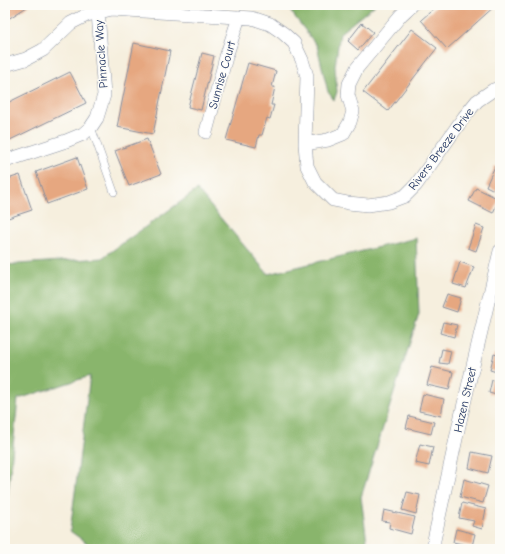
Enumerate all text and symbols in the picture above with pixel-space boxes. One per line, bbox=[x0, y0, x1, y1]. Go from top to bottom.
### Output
street label: Pinnacle Way bbox=[92, 19, 110, 89]
street label: Sunrise Court bbox=[206, 39, 239, 111]
street label: Rivers Breeze Drive bbox=[406, 105, 476, 193]
street label: Hazen Street bbox=[451, 365, 479, 434]

